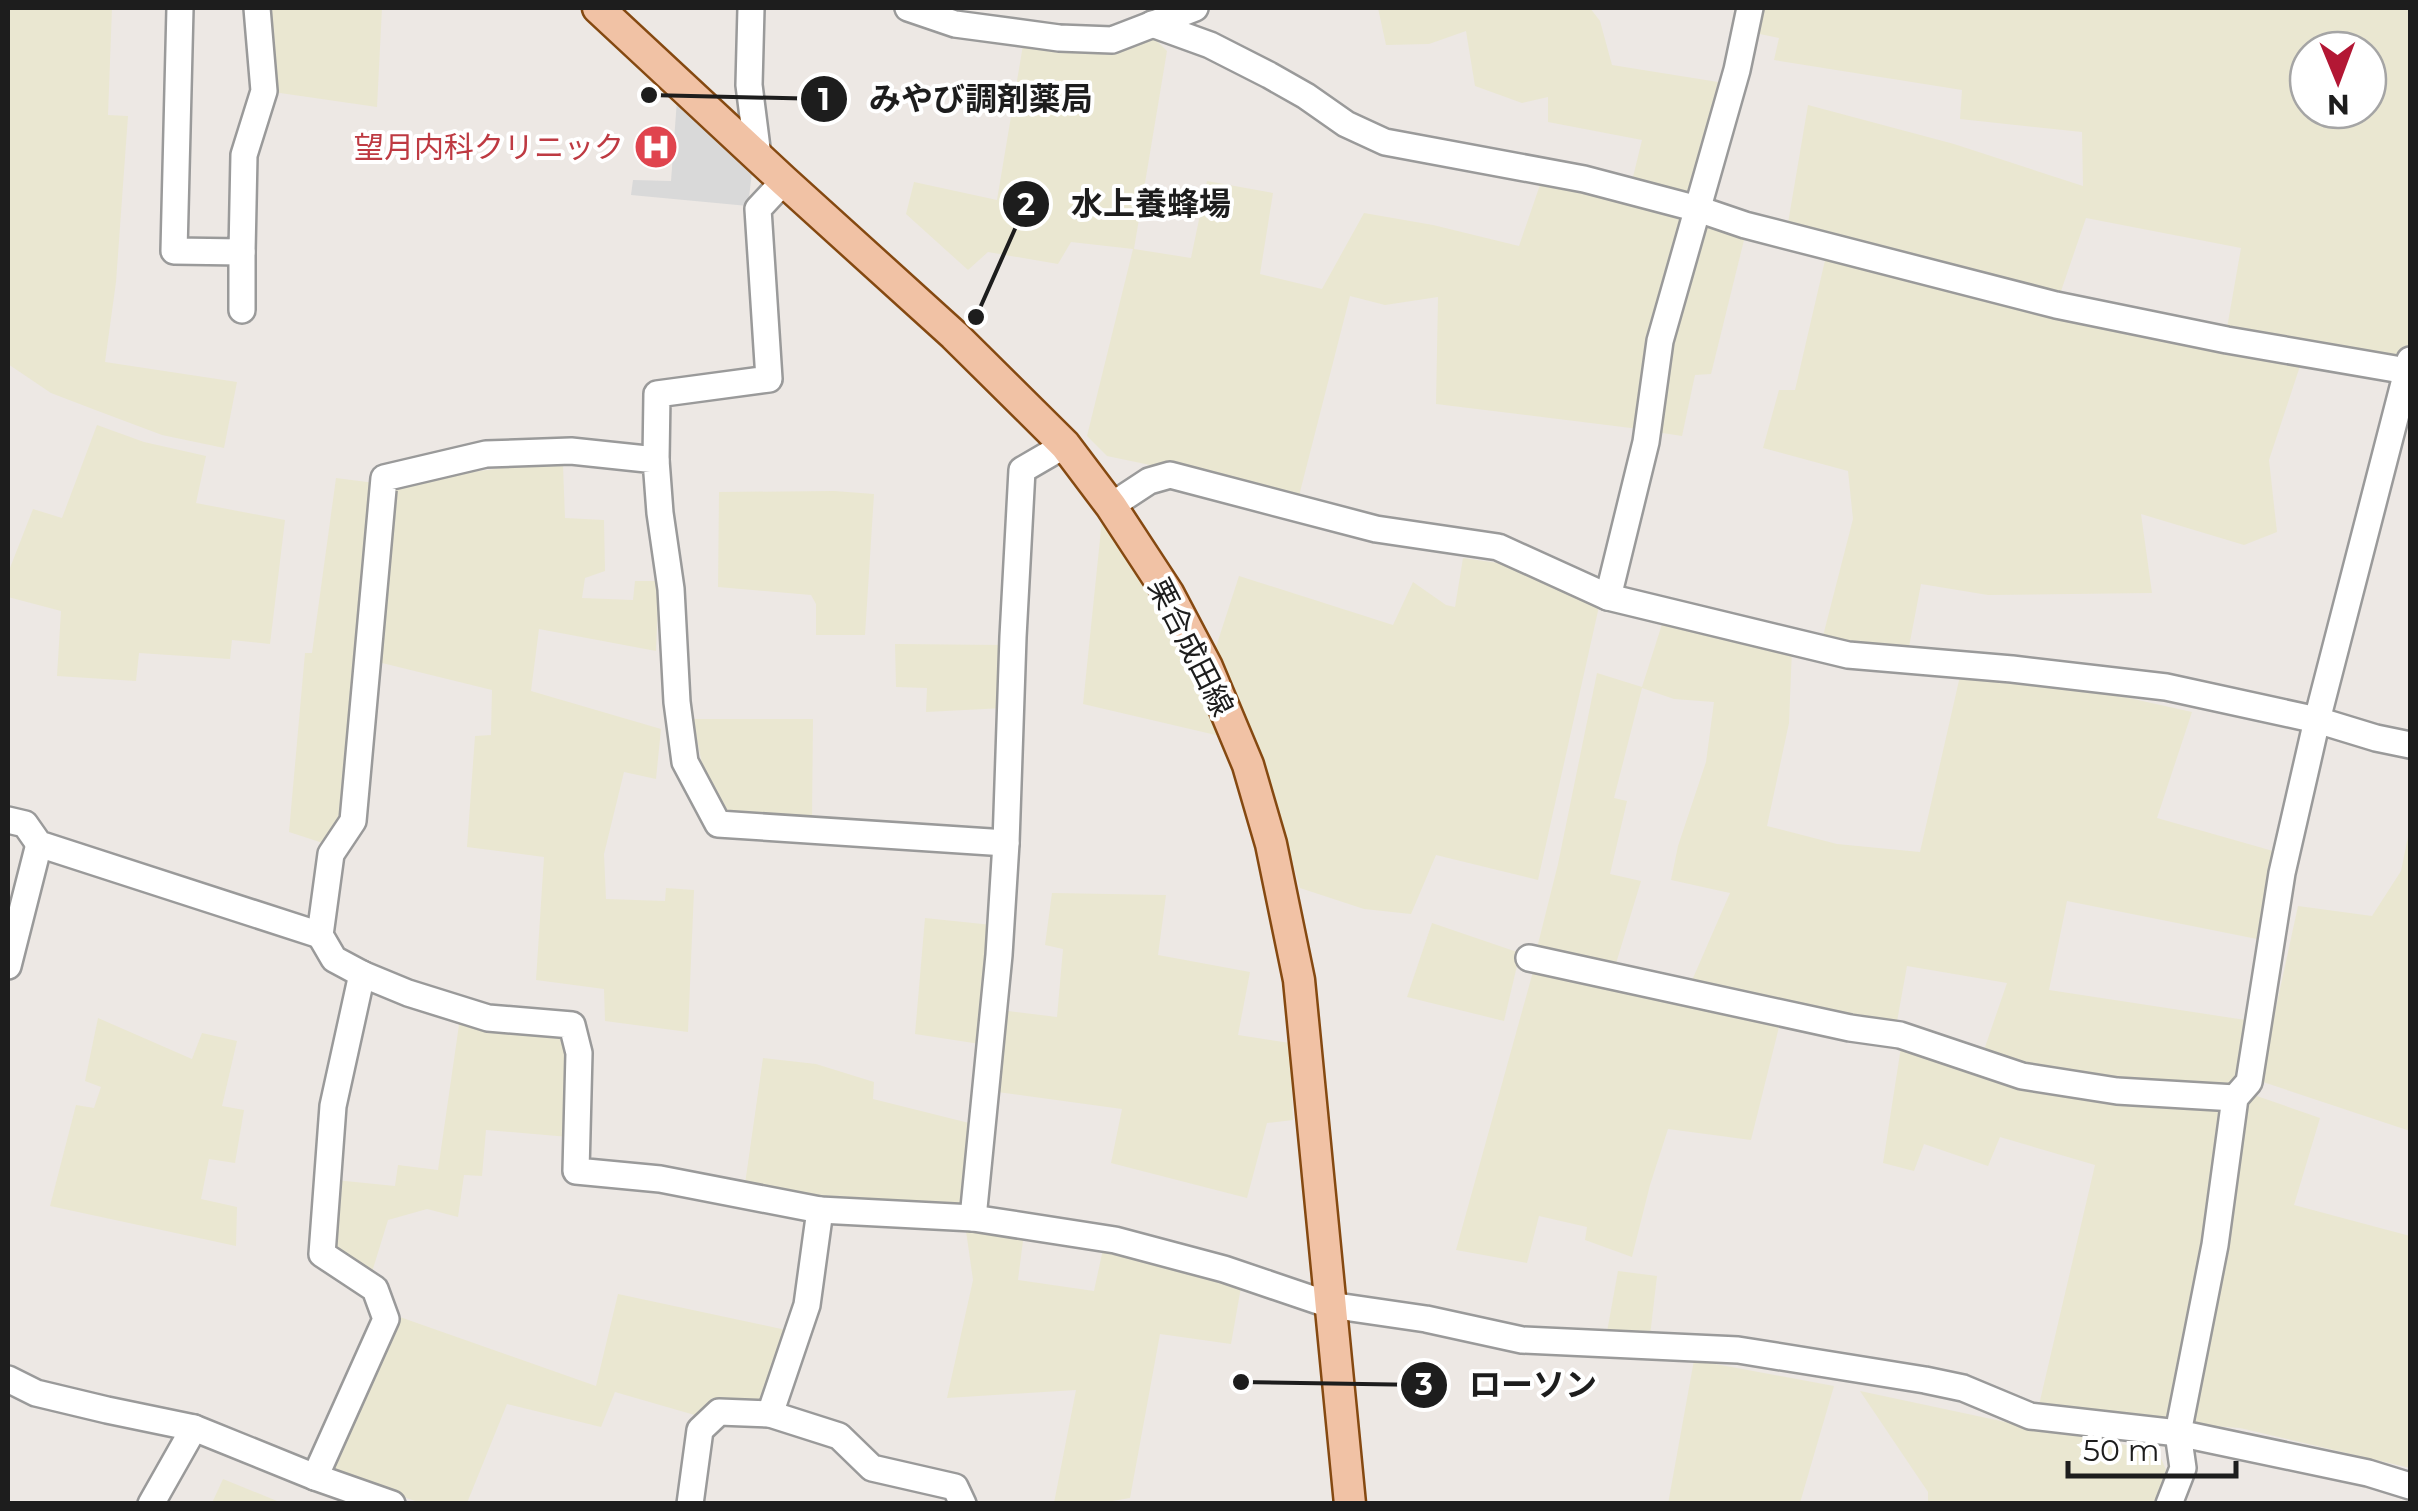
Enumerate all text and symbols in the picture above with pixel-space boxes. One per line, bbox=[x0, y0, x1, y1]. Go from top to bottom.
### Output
north arrow bbox=[2288, 30, 2388, 130]
callout: みやび調剤薬局 bbox=[799, 68, 1113, 130]
text: みやび調剤薬局 bbox=[869, 79, 1093, 118]
text: 1 bbox=[818, 81, 830, 118]
text: N bbox=[2327, 88, 2350, 122]
hospital icon: 望月内科クリニック bbox=[633, 124, 679, 170]
place label: 望月内科クリニック bbox=[354, 129, 624, 166]
callout: 水上養蜂場 bbox=[1001, 173, 1251, 235]
text: 水上養蜂場 bbox=[1071, 184, 1231, 223]
text: 2 bbox=[1017, 186, 1035, 223]
street label: 栗合成田線 bbox=[1140, 572, 1242, 722]
callout: ローソン bbox=[1399, 1354, 1617, 1416]
text: ローソン bbox=[1469, 1365, 1597, 1404]
text: 3 bbox=[1414, 1366, 1433, 1403]
scale bar bbox=[2068, 1416, 2236, 1478]
text: 50 m bbox=[2083, 1432, 2160, 1469]

